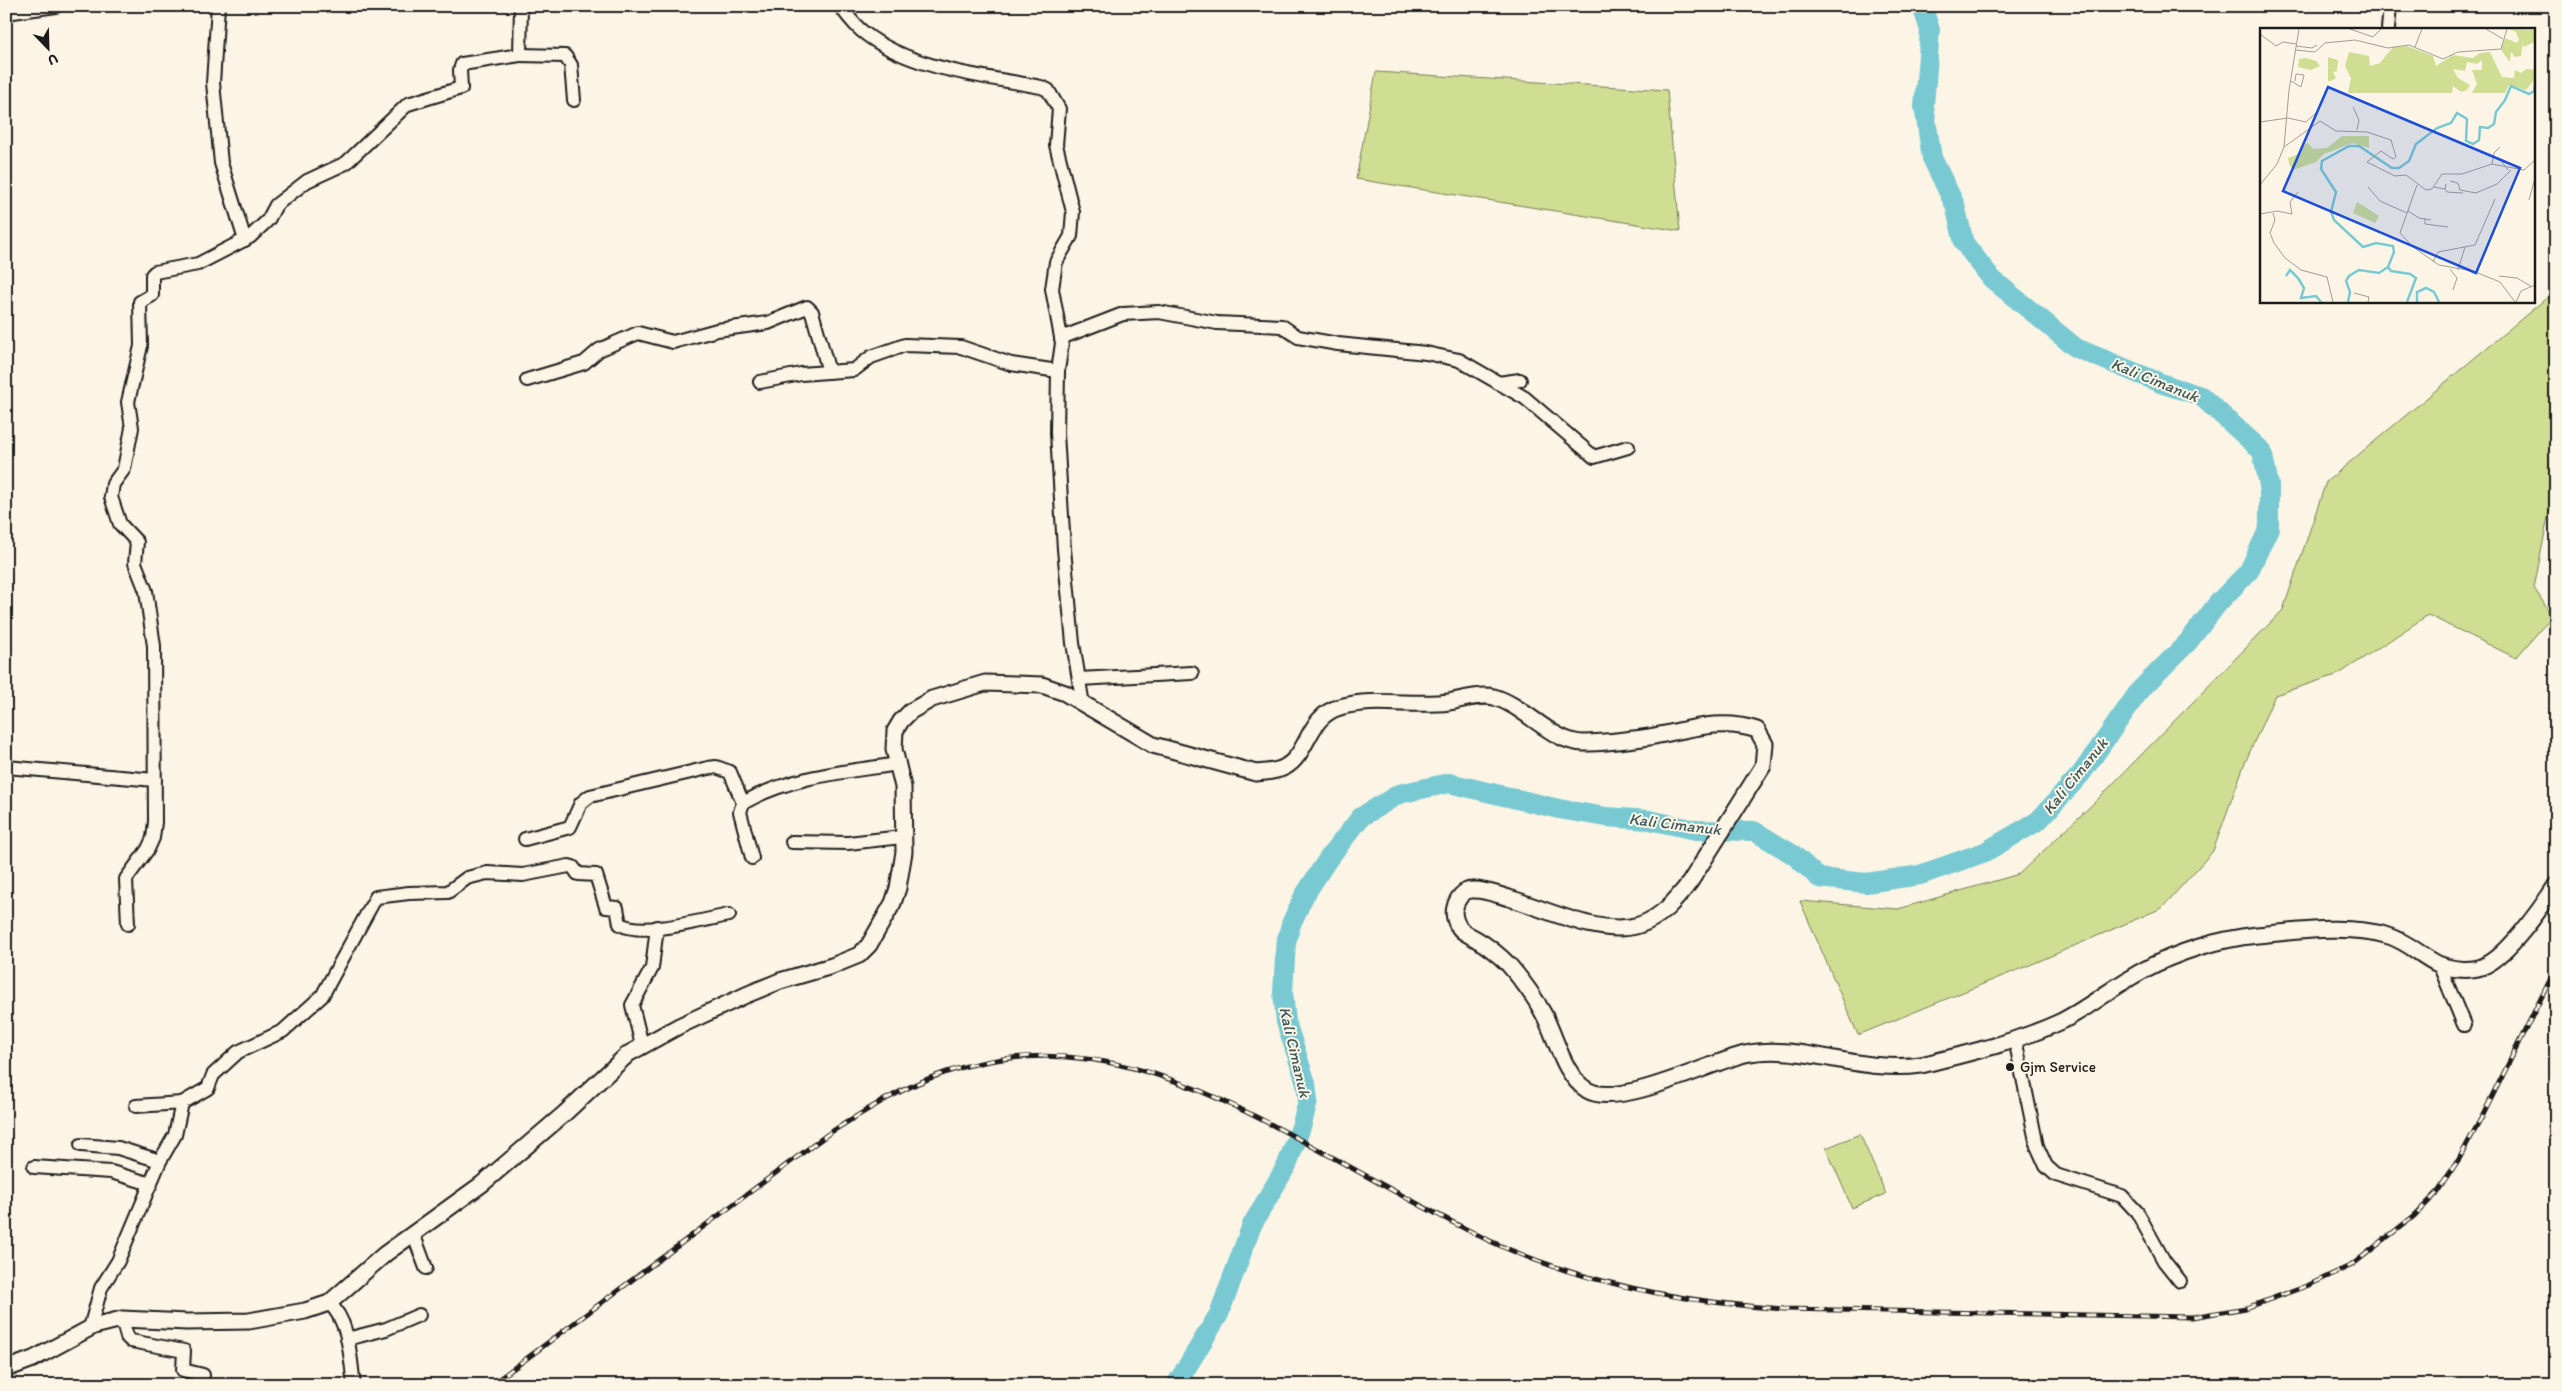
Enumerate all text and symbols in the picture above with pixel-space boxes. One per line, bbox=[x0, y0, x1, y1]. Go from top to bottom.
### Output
north arrow bbox=[22, 22, 72, 72]
inset map bbox=[2260, 28, 2534, 302]
text: U bbox=[45, 50, 60, 69]
water label: Kali Cimanuk bbox=[2109, 354, 2202, 406]
water label: Kali Cimanuk bbox=[2039, 734, 2112, 818]
water label: Kali Cimanuk bbox=[1628, 809, 1723, 839]
water label: Kali Cimanuk bbox=[1275, 1005, 1315, 1100]
place label: Gjm Service bbox=[2020, 1058, 2096, 1076]
marker: Gjm Service bbox=[2004, 1061, 2016, 1073]

